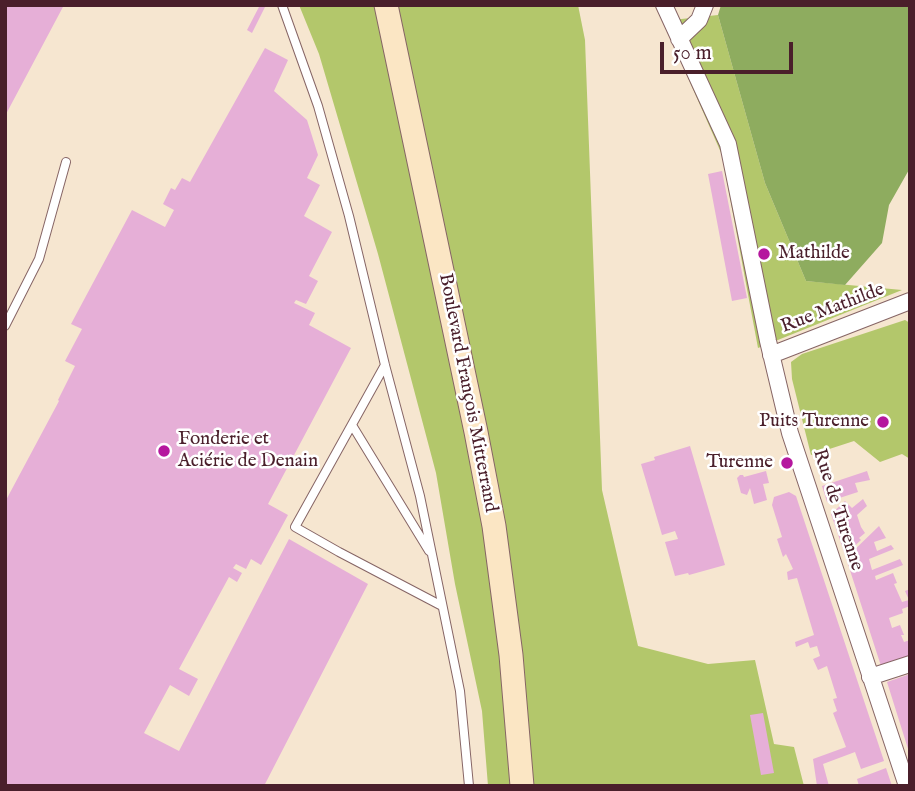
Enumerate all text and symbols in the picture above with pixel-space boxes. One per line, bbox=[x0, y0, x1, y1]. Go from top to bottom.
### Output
scale bar bbox=[663, 28, 796, 72]
text: 50 m bbox=[673, 40, 712, 67]
place label: Mathilde bbox=[778, 243, 850, 265]
marker: Mathilde bbox=[756, 246, 772, 262]
street label: Boulevard François Mitterrand bbox=[433, 272, 501, 514]
street label: Rue Mathilde bbox=[778, 279, 888, 339]
place label: Puits Turenne bbox=[759, 411, 869, 433]
marker: Puits Turenne bbox=[875, 414, 891, 430]
place label: Fonderie et Aciérie de Denain bbox=[178, 429, 318, 473]
marker: Fonderie et Aciérie de Denain bbox=[156, 443, 172, 459]
street label: Rue de Turenne bbox=[807, 446, 867, 574]
place label: Turenne bbox=[706, 452, 773, 474]
marker: Turenne bbox=[779, 455, 795, 471]

